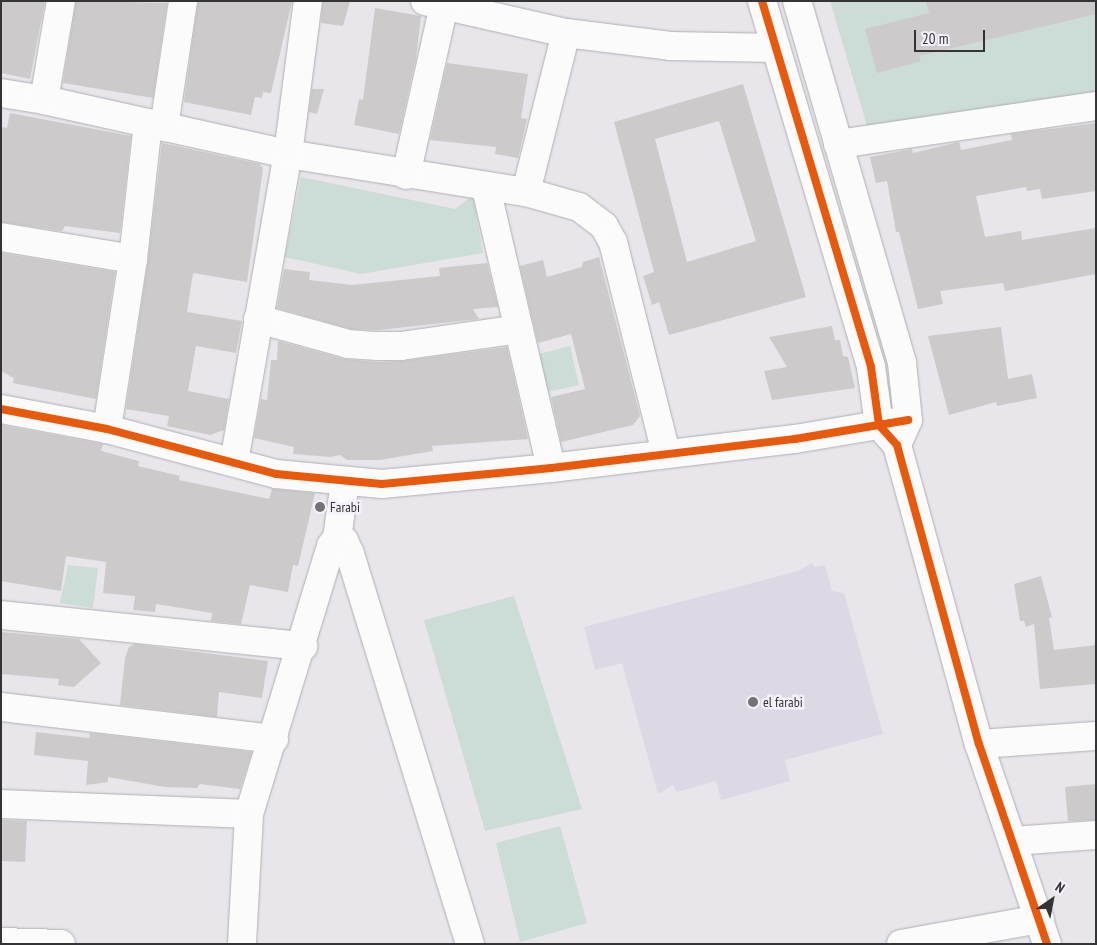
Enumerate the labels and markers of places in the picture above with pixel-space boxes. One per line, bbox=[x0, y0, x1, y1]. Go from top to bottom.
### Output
place label: Farabi bbox=[330, 499, 360, 515]
marker: Farabi bbox=[314, 501, 326, 513]
place label: el farabi bbox=[763, 694, 803, 710]
marker: el farabi bbox=[747, 696, 759, 708]

